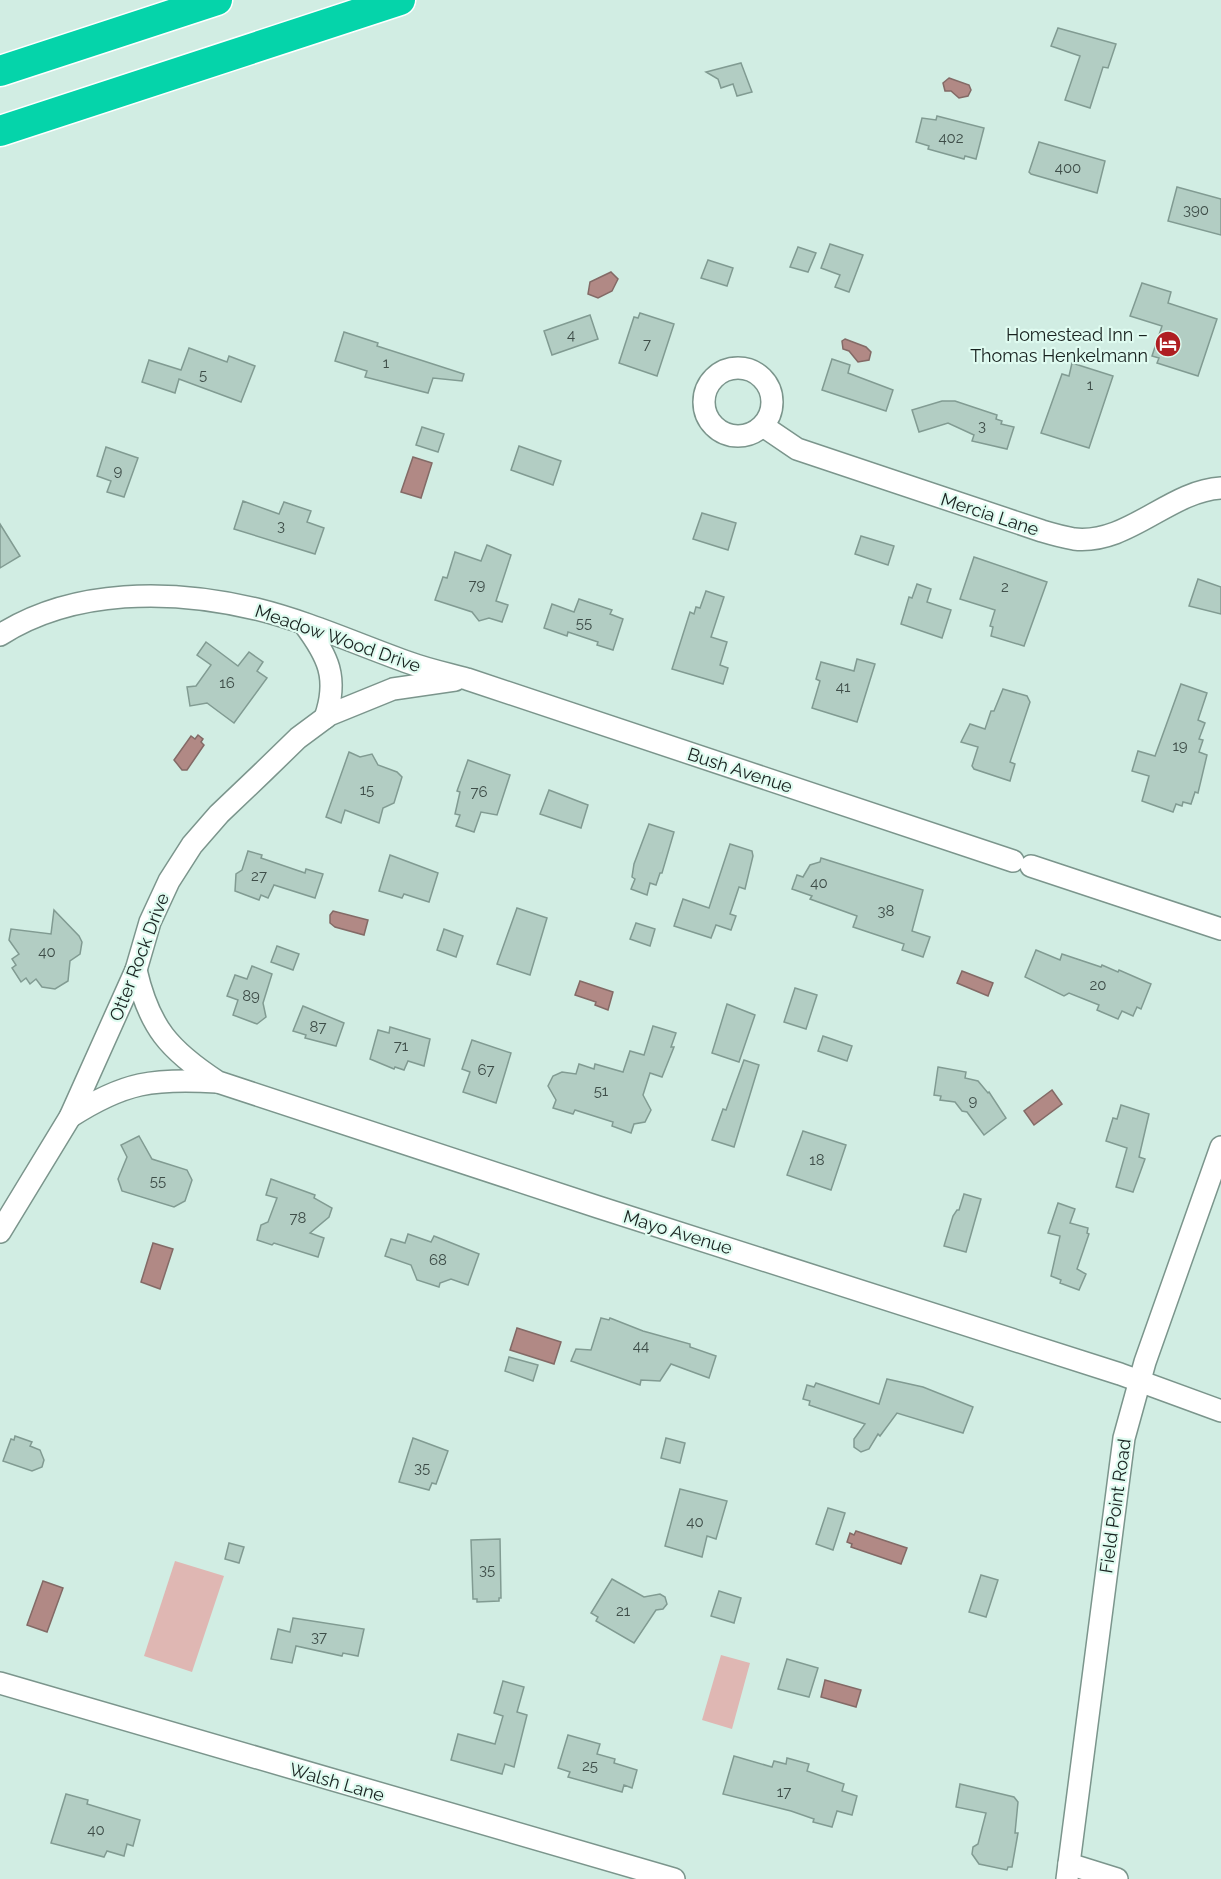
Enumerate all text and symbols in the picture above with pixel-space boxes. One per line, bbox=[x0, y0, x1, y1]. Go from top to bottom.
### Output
house number: 402 bbox=[938, 129, 964, 147]
house number: 400 bbox=[1055, 159, 1081, 177]
house number: 390 bbox=[1183, 201, 1209, 219]
place label: Homestead Inn – Thomas Henkelmann bbox=[970, 324, 1148, 366]
house number: 4 bbox=[567, 326, 575, 344]
hotel icon: Homestead Inn – Thomas Henkelmann bbox=[1153, 329, 1183, 359]
house number: 7 bbox=[643, 335, 651, 353]
house number: 1 bbox=[383, 354, 390, 372]
house number: 5 bbox=[199, 366, 207, 384]
house number: 1 bbox=[1087, 376, 1094, 394]
house number: 3 bbox=[978, 417, 986, 435]
house number: 9 bbox=[114, 462, 123, 480]
street label: Mercia Lane bbox=[938, 488, 1042, 540]
house number: 3 bbox=[277, 517, 285, 535]
house number: 79 bbox=[469, 576, 486, 594]
house number: 2 bbox=[1001, 578, 1009, 596]
street label: Meadow Wood Drive bbox=[253, 600, 424, 676]
house number: 55 bbox=[576, 614, 592, 632]
house number: 16 bbox=[219, 674, 235, 692]
house number: 41 bbox=[836, 678, 851, 696]
house number: 19 bbox=[1172, 737, 1188, 755]
street label: Bush Avenue bbox=[685, 743, 796, 797]
house number: 15 bbox=[360, 781, 374, 799]
house number: 76 bbox=[470, 783, 488, 801]
house number: 27 bbox=[251, 867, 267, 885]
house number: 40 bbox=[810, 874, 828, 892]
street label: Otter Rock Drive bbox=[105, 890, 173, 1024]
house number: 38 bbox=[878, 902, 895, 920]
house number: 40 bbox=[38, 943, 56, 961]
house number: 20 bbox=[1090, 976, 1107, 994]
house number: 89 bbox=[242, 987, 260, 1005]
house number: 87 bbox=[310, 1018, 326, 1036]
house number: 71 bbox=[394, 1037, 409, 1055]
house number: 67 bbox=[477, 1061, 495, 1079]
house number: 51 bbox=[594, 1082, 609, 1100]
house number: 9 bbox=[969, 1092, 978, 1110]
house number: 18 bbox=[809, 1151, 825, 1169]
house number: 55 bbox=[150, 1172, 166, 1190]
street label: Mayo Avenue bbox=[621, 1206, 735, 1259]
house number: 78 bbox=[290, 1209, 307, 1227]
house number: 68 bbox=[429, 1251, 447, 1269]
house number: 44 bbox=[633, 1337, 649, 1355]
street label: Field Point Road bbox=[1095, 1437, 1135, 1575]
house number: 35 bbox=[414, 1459, 430, 1477]
house number: 40 bbox=[686, 1513, 704, 1531]
house number: 35 bbox=[479, 1561, 495, 1579]
house number: 21 bbox=[616, 1602, 631, 1620]
house number: 37 bbox=[311, 1628, 327, 1646]
house number: 25 bbox=[582, 1757, 598, 1775]
street label: Walsh Lane bbox=[287, 1758, 387, 1806]
house number: 17 bbox=[777, 1783, 791, 1801]
house number: 40 bbox=[87, 1821, 105, 1839]

